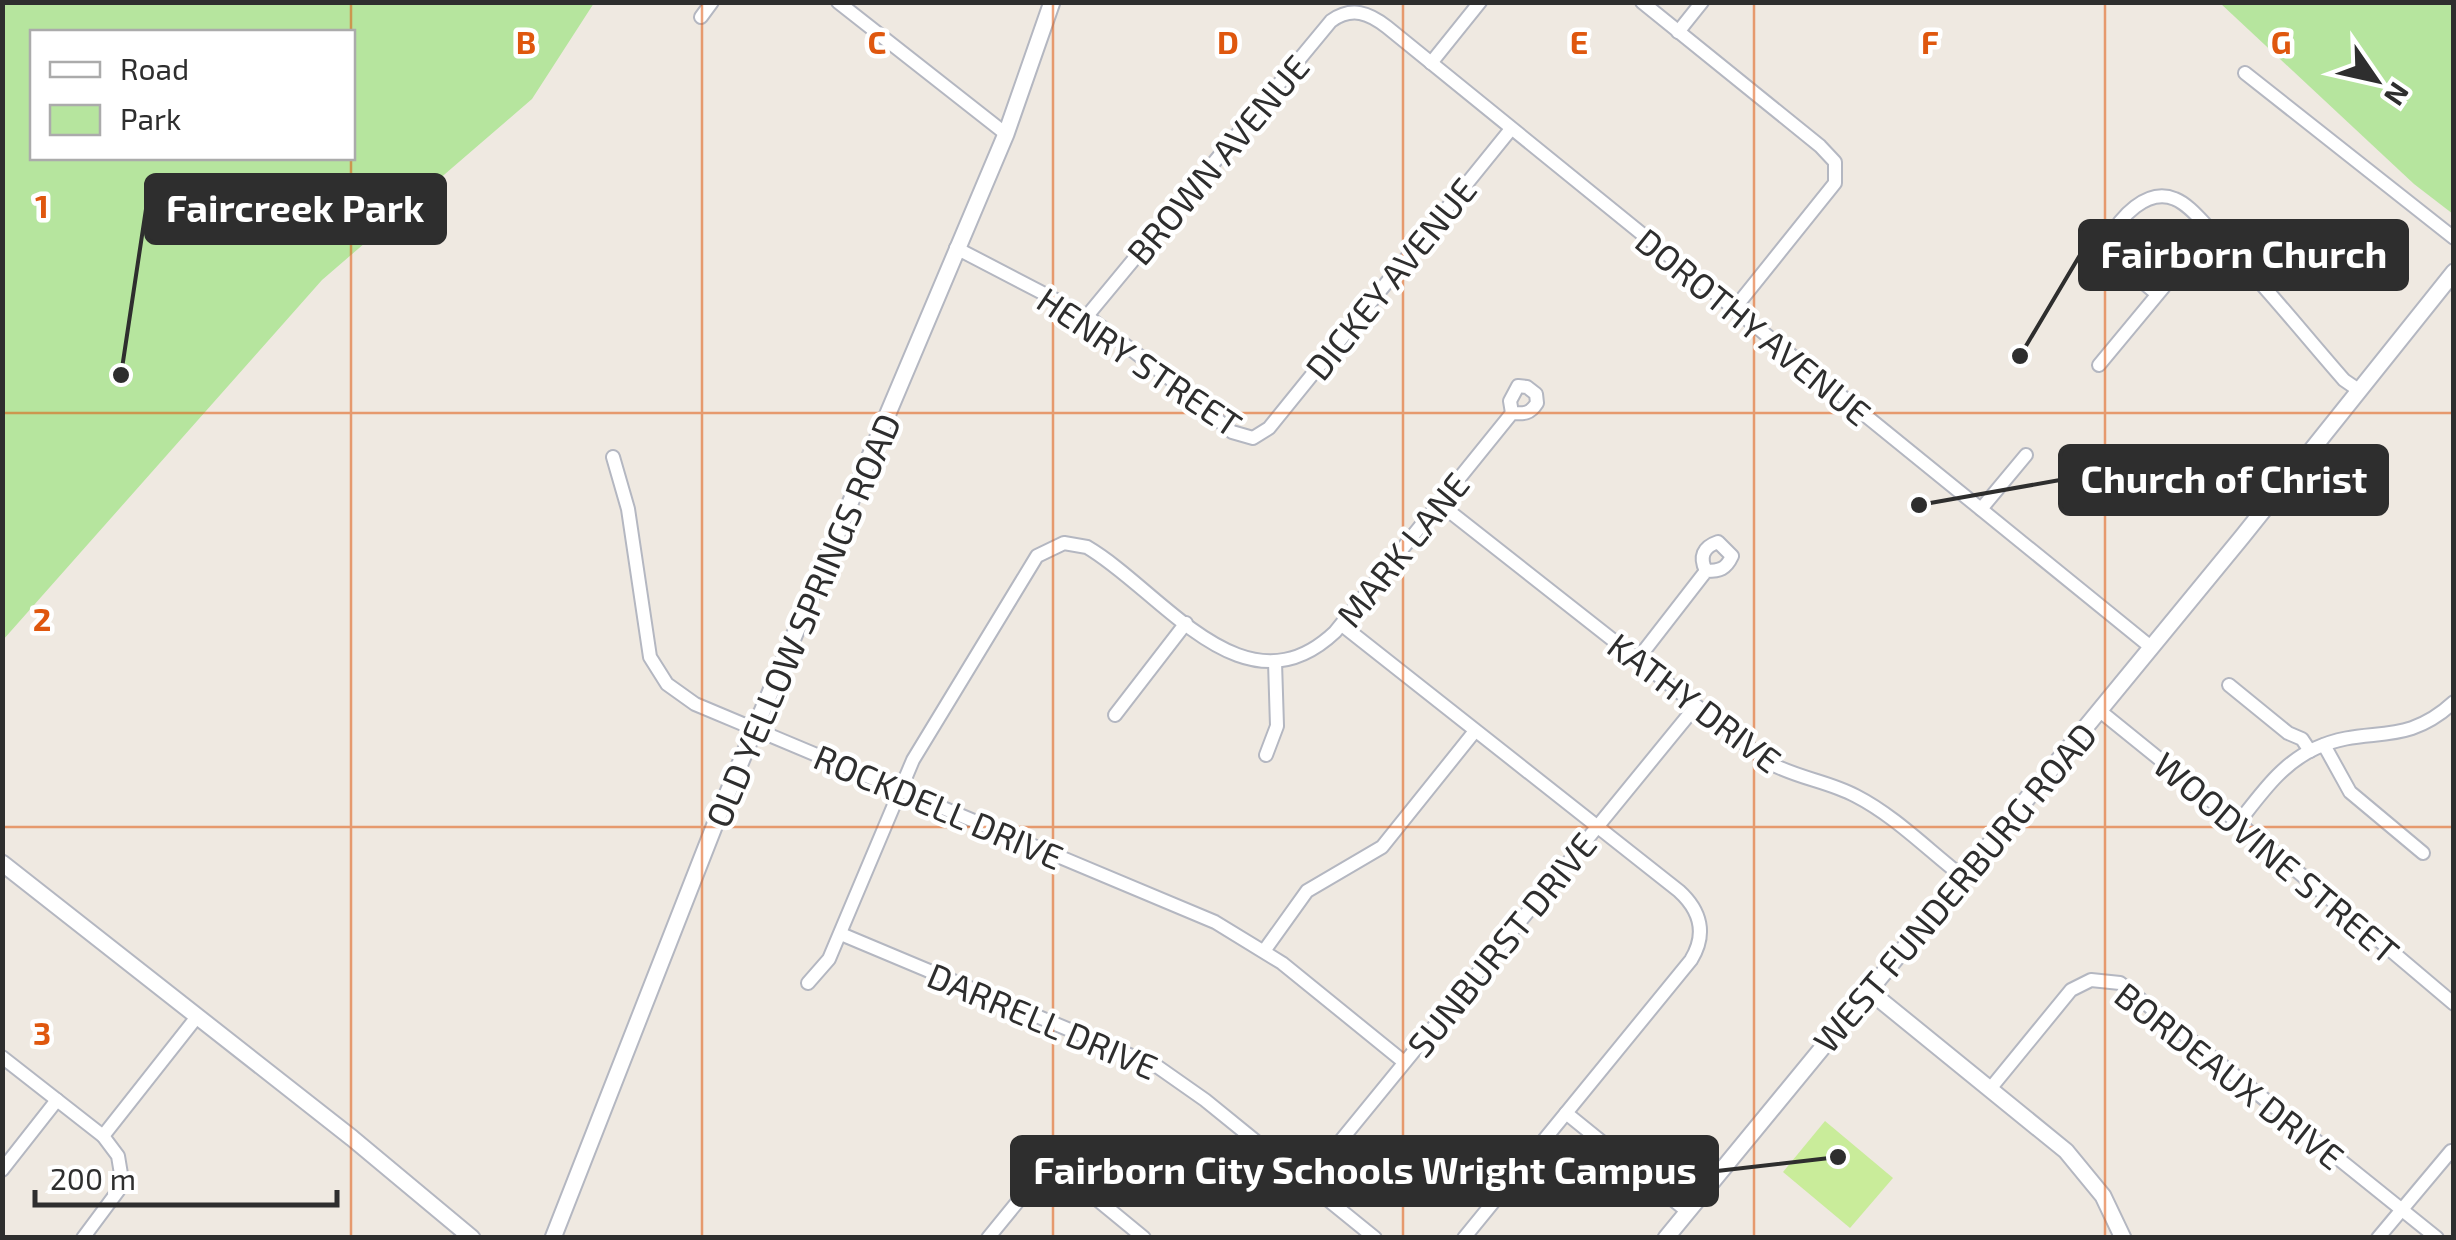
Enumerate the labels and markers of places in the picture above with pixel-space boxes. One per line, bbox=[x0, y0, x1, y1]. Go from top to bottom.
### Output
callout: Faircreek Park bbox=[146, 175, 445, 243]
callout: Fairborn Church bbox=[2080, 221, 2407, 289]
callout: Church of Christ bbox=[2060, 446, 2387, 514]
callout: Fairborn City Schools Wright Campus bbox=[1012, 1137, 1717, 1205]

